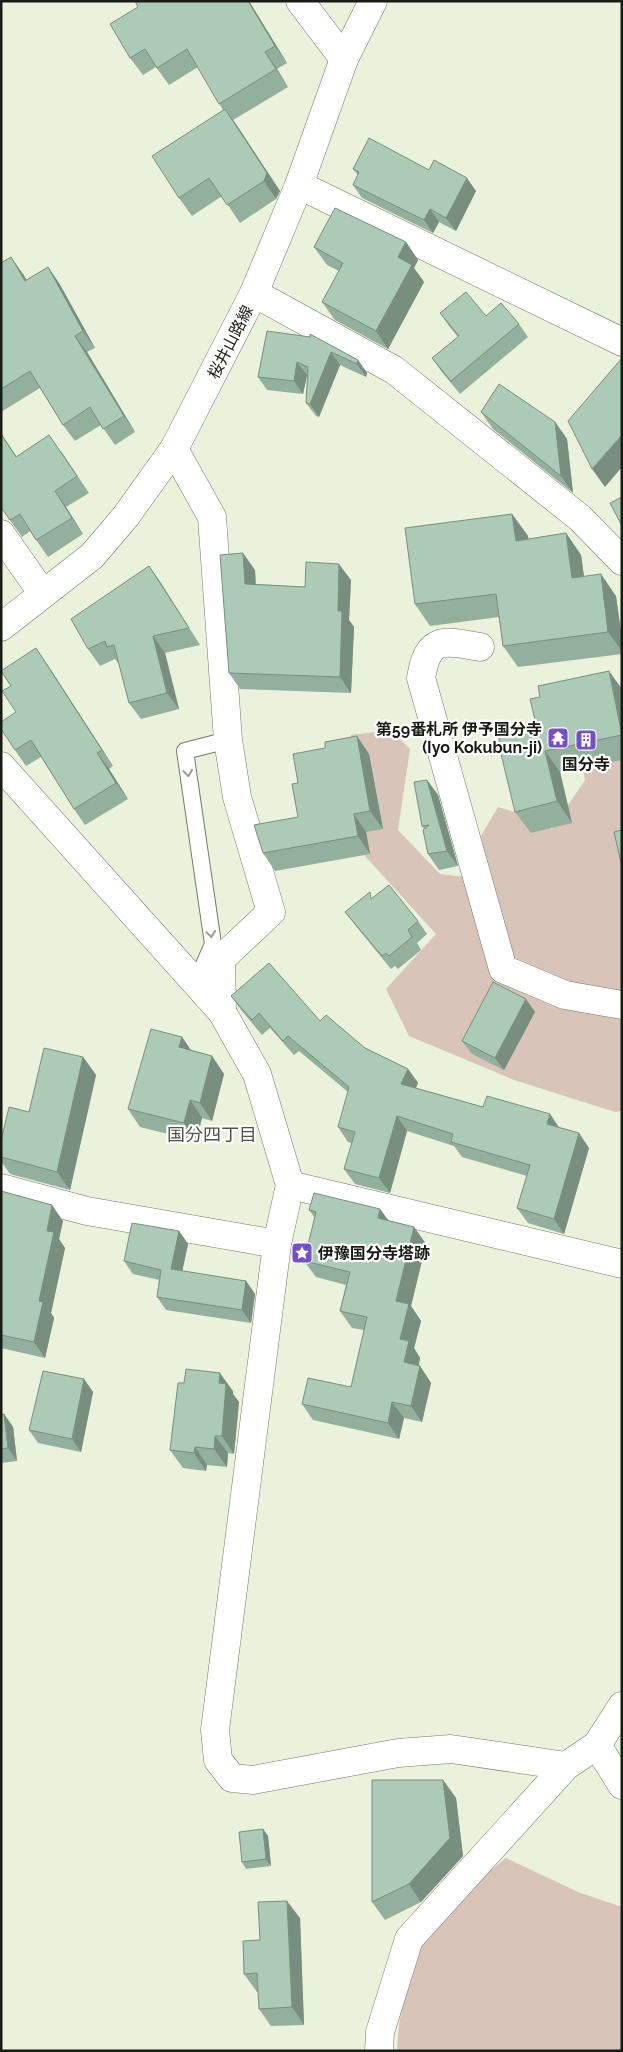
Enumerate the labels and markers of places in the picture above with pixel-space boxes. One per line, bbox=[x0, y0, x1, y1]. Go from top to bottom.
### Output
place label: 第59番札所 伊予国分寺 (Iyo Kokubun-ji) bbox=[376, 720, 542, 757]
temple icon: 第59番札所 伊予国分寺 (Iyo Kokubun-ji) bbox=[546, 726, 570, 750]
building icon: 国分寺 bbox=[574, 728, 598, 752]
place label: 国分寺 bbox=[562, 755, 610, 774]
place icon: 伊豫国分寺塔跡 bbox=[290, 1241, 314, 1265]
place label: 伊豫国分寺塔跡 bbox=[317, 1244, 430, 1263]

